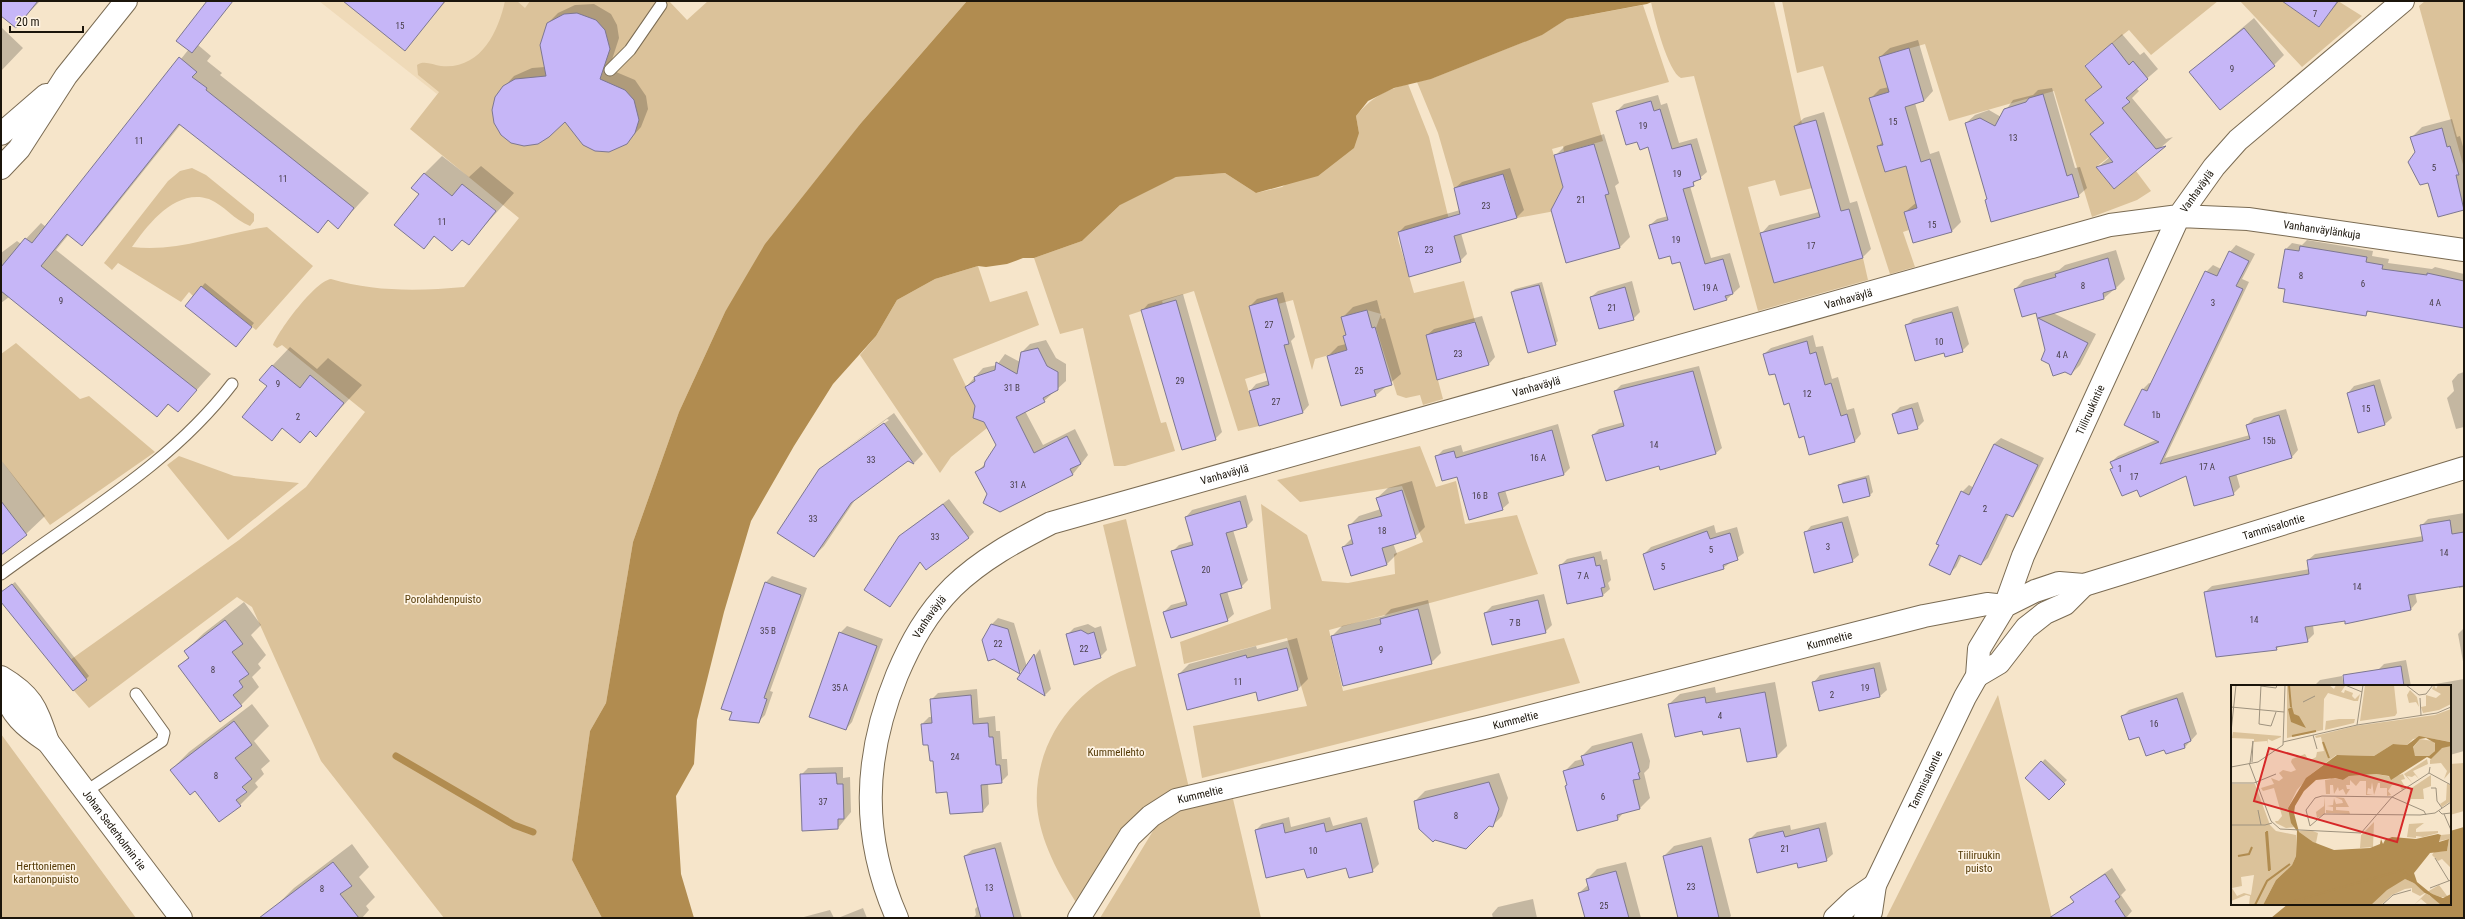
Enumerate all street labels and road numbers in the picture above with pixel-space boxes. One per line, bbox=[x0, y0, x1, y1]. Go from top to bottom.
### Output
street label: Vanhaväylä bbox=[2177, 167, 2216, 215]
street label: Vanhanväylänkuja bbox=[2282, 218, 2362, 242]
street label: Vanhaväylä bbox=[1823, 286, 1874, 312]
street label: Vanhaväylä bbox=[1511, 373, 1562, 399]
street label: Tiiliruukintie bbox=[2073, 383, 2107, 437]
street label: Vanhaväylä bbox=[1199, 461, 1250, 487]
street label: Tammisalontie bbox=[2241, 511, 2306, 542]
street label: Vanhaväylä bbox=[910, 593, 949, 640]
street label: Kummeltie bbox=[1805, 628, 1854, 652]
street label: Kummeltie bbox=[1491, 708, 1540, 732]
street label: Tammisalontie bbox=[1905, 748, 1945, 812]
street label: Kummeltie bbox=[1176, 783, 1224, 806]
street label: Johan Sederholmin tie bbox=[80, 787, 149, 873]

